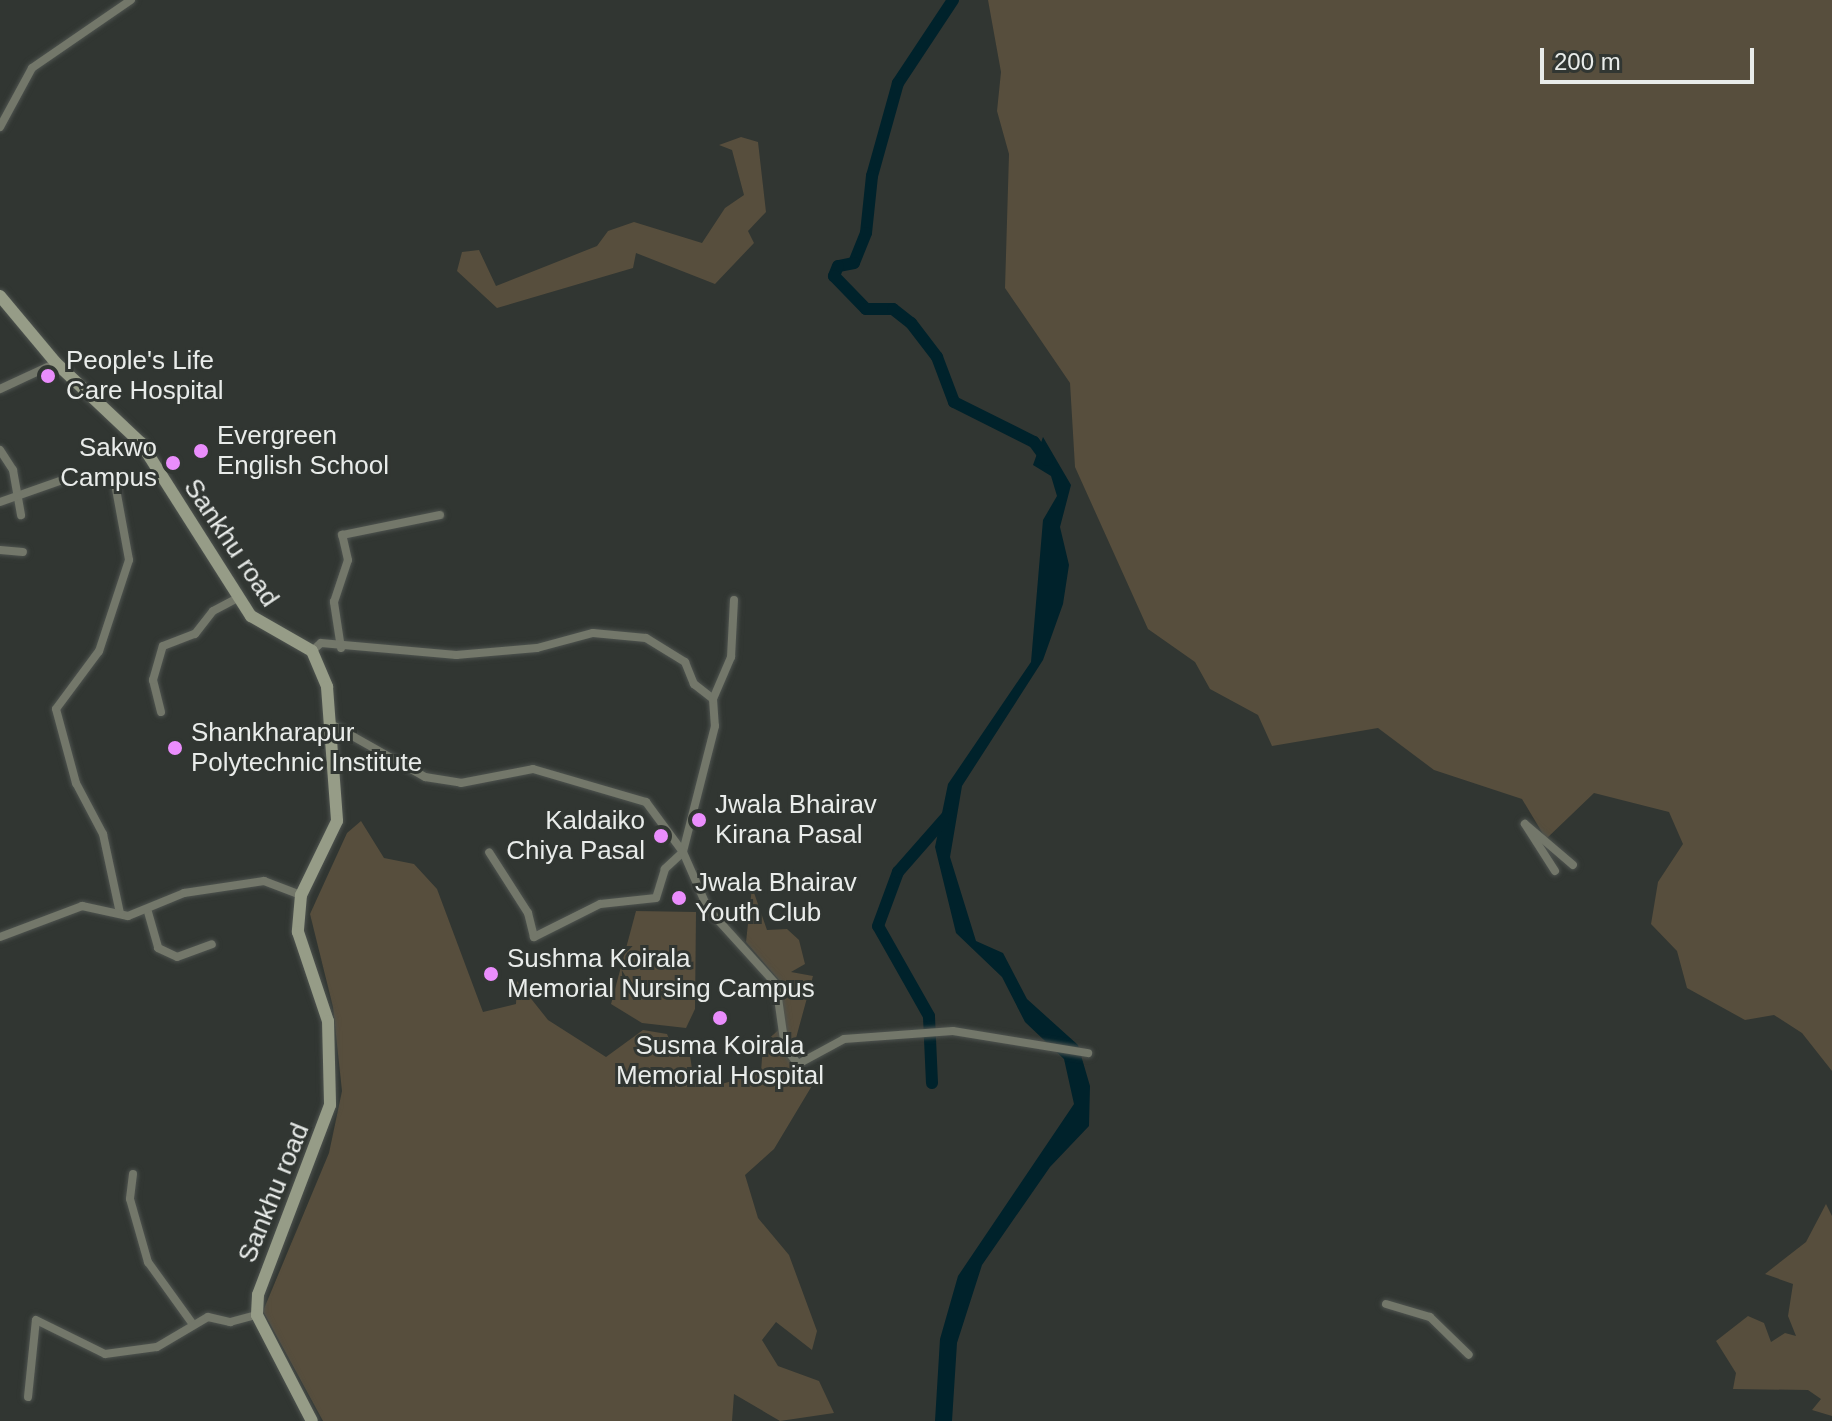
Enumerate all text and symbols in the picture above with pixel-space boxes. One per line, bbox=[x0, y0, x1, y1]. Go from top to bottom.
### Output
scale bar bbox=[1544, 32, 1758, 82]
text: 200 m bbox=[1554, 48, 1621, 75]
place label: People's Life Care Hospital bbox=[66, 345, 224, 406]
marker: People's Life Care Hospital bbox=[37, 365, 59, 387]
place label: Evergreen English School bbox=[217, 420, 389, 482]
place label: Sakwo Campus bbox=[60, 432, 157, 494]
marker: Evergreen English School bbox=[192, 442, 210, 460]
marker: Sakwo Campus bbox=[164, 454, 182, 472]
street label: Sankhu road bbox=[177, 473, 285, 613]
place label: Shankharapur Polytechnic Institute bbox=[191, 717, 422, 778]
marker: Shankharapur Polytechnic Institute bbox=[166, 739, 184, 757]
place label: Jwala Bhairav Kirana Pasal bbox=[715, 789, 877, 850]
place label: Kaldaiko Chiya Pasal bbox=[506, 805, 645, 866]
marker: Jwala Bhairav Kirana Pasal bbox=[690, 811, 708, 829]
marker: Kaldaiko Chiya Pasal bbox=[652, 827, 670, 845]
place label: Jwala Bhairav Youth Club bbox=[695, 867, 857, 928]
marker: Jwala Bhairav Youth Club bbox=[670, 889, 688, 907]
place label: Sushma Koirala Memorial Nursing Campus bbox=[507, 943, 815, 1004]
marker: Sushma Koirala Memorial Nursing Campus bbox=[482, 965, 500, 983]
marker: Susma Koirala Memorial Hospital bbox=[711, 1009, 729, 1027]
place label: Susma Koirala Memorial Hospital bbox=[616, 1030, 824, 1092]
street label: Sankhu road bbox=[232, 1119, 316, 1267]

